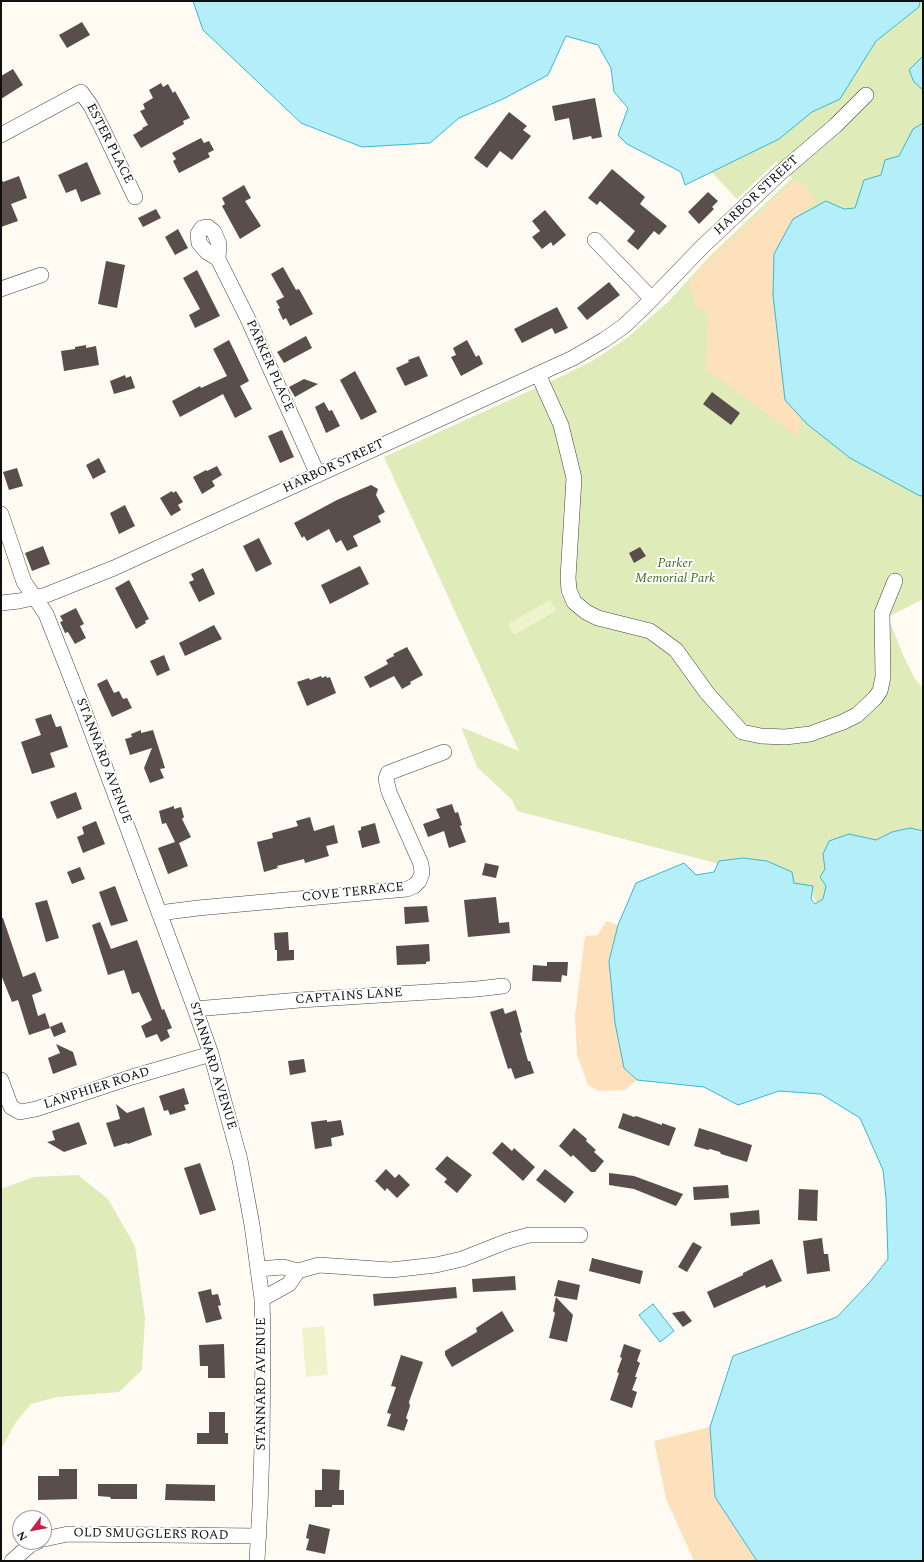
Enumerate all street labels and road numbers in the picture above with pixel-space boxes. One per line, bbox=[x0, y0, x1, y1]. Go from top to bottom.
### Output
street label: ESTER PLACE bbox=[82, 101, 136, 187]
street label: HARBOR STREET bbox=[712, 153, 802, 239]
street label: PARKER PLACE bbox=[242, 318, 296, 414]
street label: HARBOR STREET bbox=[281, 437, 387, 497]
street label: STANNARD AVENUE bbox=[72, 696, 134, 826]
street label: COVE TERRACE bbox=[301, 880, 405, 906]
street label: CAPTAINS LANE bbox=[295, 985, 403, 1009]
street label: STANNARD AVENUE bbox=[185, 1000, 239, 1132]
street label: LANPHIER ROAD bbox=[42, 1064, 152, 1114]
street label: STANNARD AVENUE bbox=[254, 1318, 270, 1450]
street label: OLD SMUGGLERS ROAD bbox=[73, 1526, 229, 1544]

